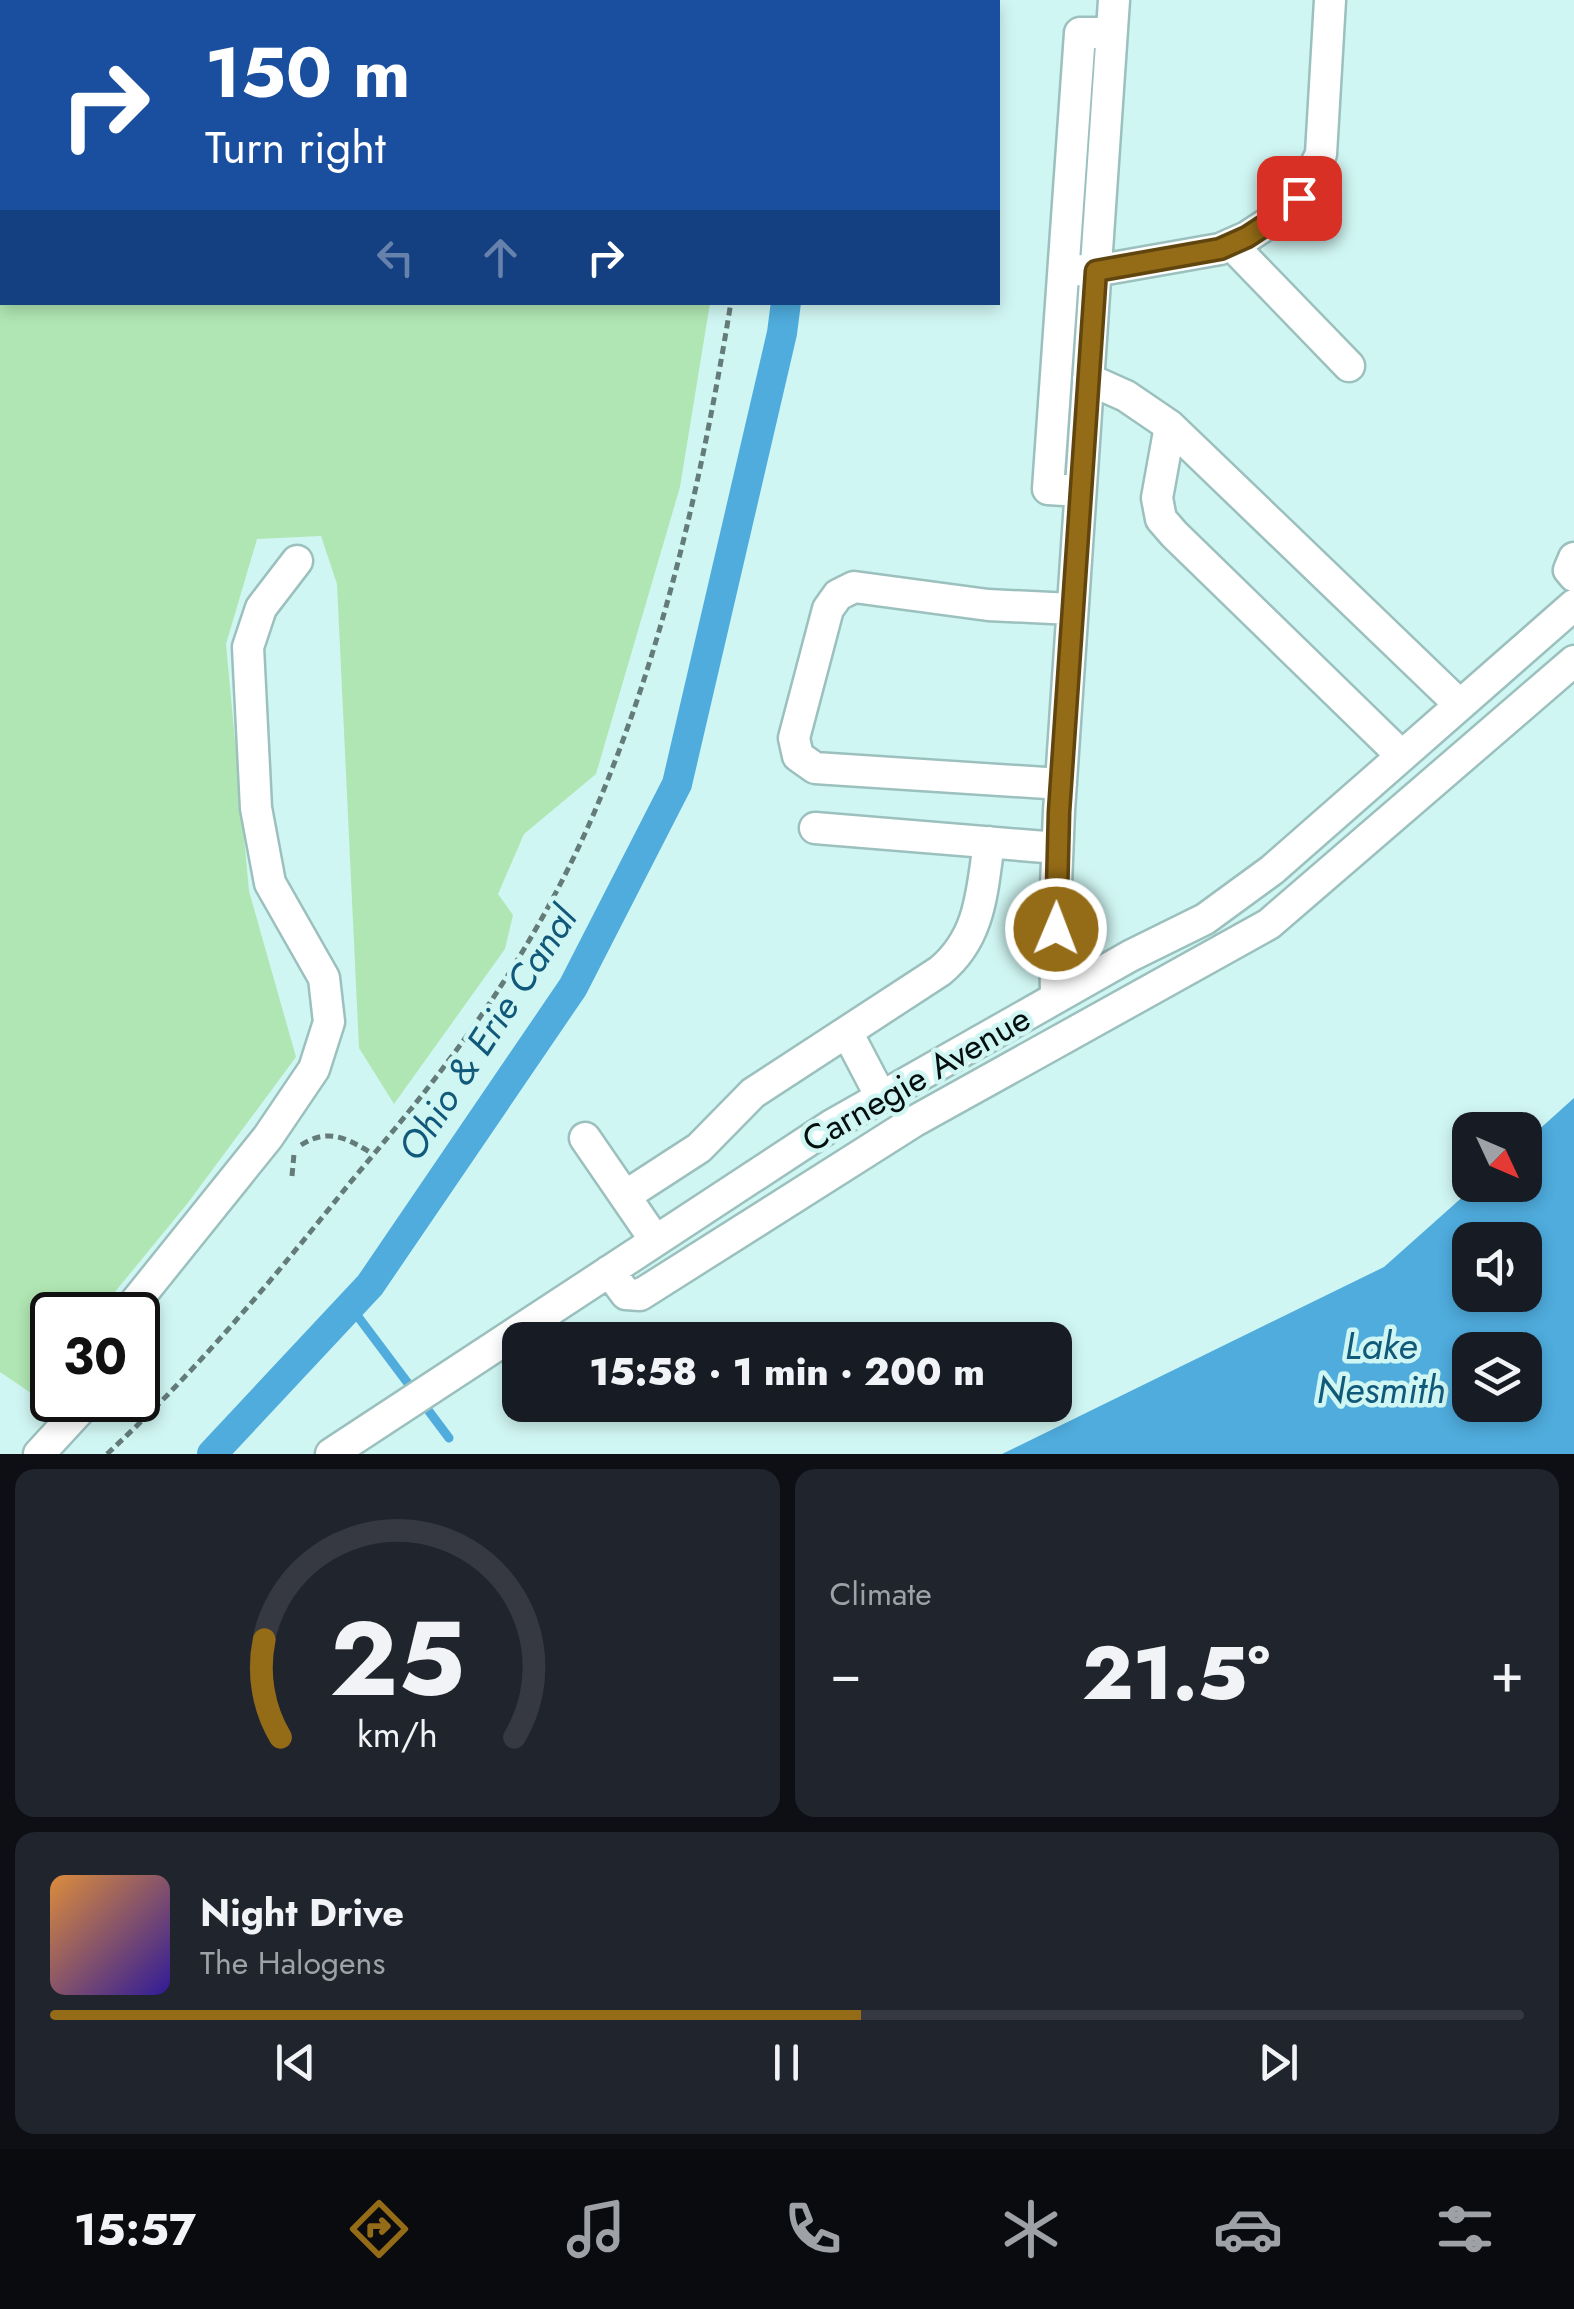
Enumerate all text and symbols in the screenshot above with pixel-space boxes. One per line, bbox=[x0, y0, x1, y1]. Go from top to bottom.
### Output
text: 150 m bbox=[205, 22, 411, 123]
icon: right bbox=[40, 40, 170, 170]
text: Turn right bbox=[205, 115, 386, 180]
pin bbox=[1257, 156, 1342, 241]
icon: arrive bbox=[1272, 171, 1327, 226]
icon: left bbox=[368, 230, 423, 285]
icon: ahead bbox=[473, 230, 528, 285]
icon: right bbox=[578, 230, 633, 285]
position arrow bbox=[1004, 877, 1108, 981]
water label: Ohio & Erie Canal bbox=[384, 893, 591, 1171]
street label: Carnegie Avenue bbox=[793, 993, 1039, 1165]
north arrow bbox=[1452, 1112, 1542, 1202]
map controls bbox=[1452, 1112, 1542, 1422]
button: sound bbox=[1452, 1222, 1542, 1312]
speed limit sign: 30 bbox=[30, 1292, 160, 1422]
water label: Lake Nesmith bbox=[1317, 1318, 1445, 1417]
button: layers bbox=[1452, 1332, 1542, 1422]
text: 15:58 · 1 min · 200 m bbox=[589, 1344, 985, 1399]
text: Climate bbox=[830, 1571, 932, 1617]
text: 25 bbox=[330, 1584, 465, 1734]
text: 21.5° bbox=[1082, 1619, 1270, 1727]
text: − bbox=[830, 1633, 862, 1713]
text: + bbox=[1490, 1633, 1524, 1713]
text: km/h bbox=[357, 1709, 438, 1760]
text: Night Drive bbox=[200, 1885, 404, 1940]
text: The Halogens bbox=[200, 1940, 385, 1986]
icon: previous bbox=[268, 2035, 323, 2090]
icon: pause bbox=[759, 2035, 814, 2090]
icon: next bbox=[1251, 2035, 1306, 2090]
icon: directions bbox=[344, 2194, 414, 2264]
icon: music bbox=[561, 2194, 631, 2264]
icon: phone bbox=[778, 2194, 848, 2264]
icon: climate bbox=[996, 2194, 1066, 2264]
icon: car bbox=[1213, 2194, 1283, 2264]
icon: filters bbox=[1430, 2194, 1500, 2264]
text: 15:57 bbox=[74, 2197, 196, 2262]

